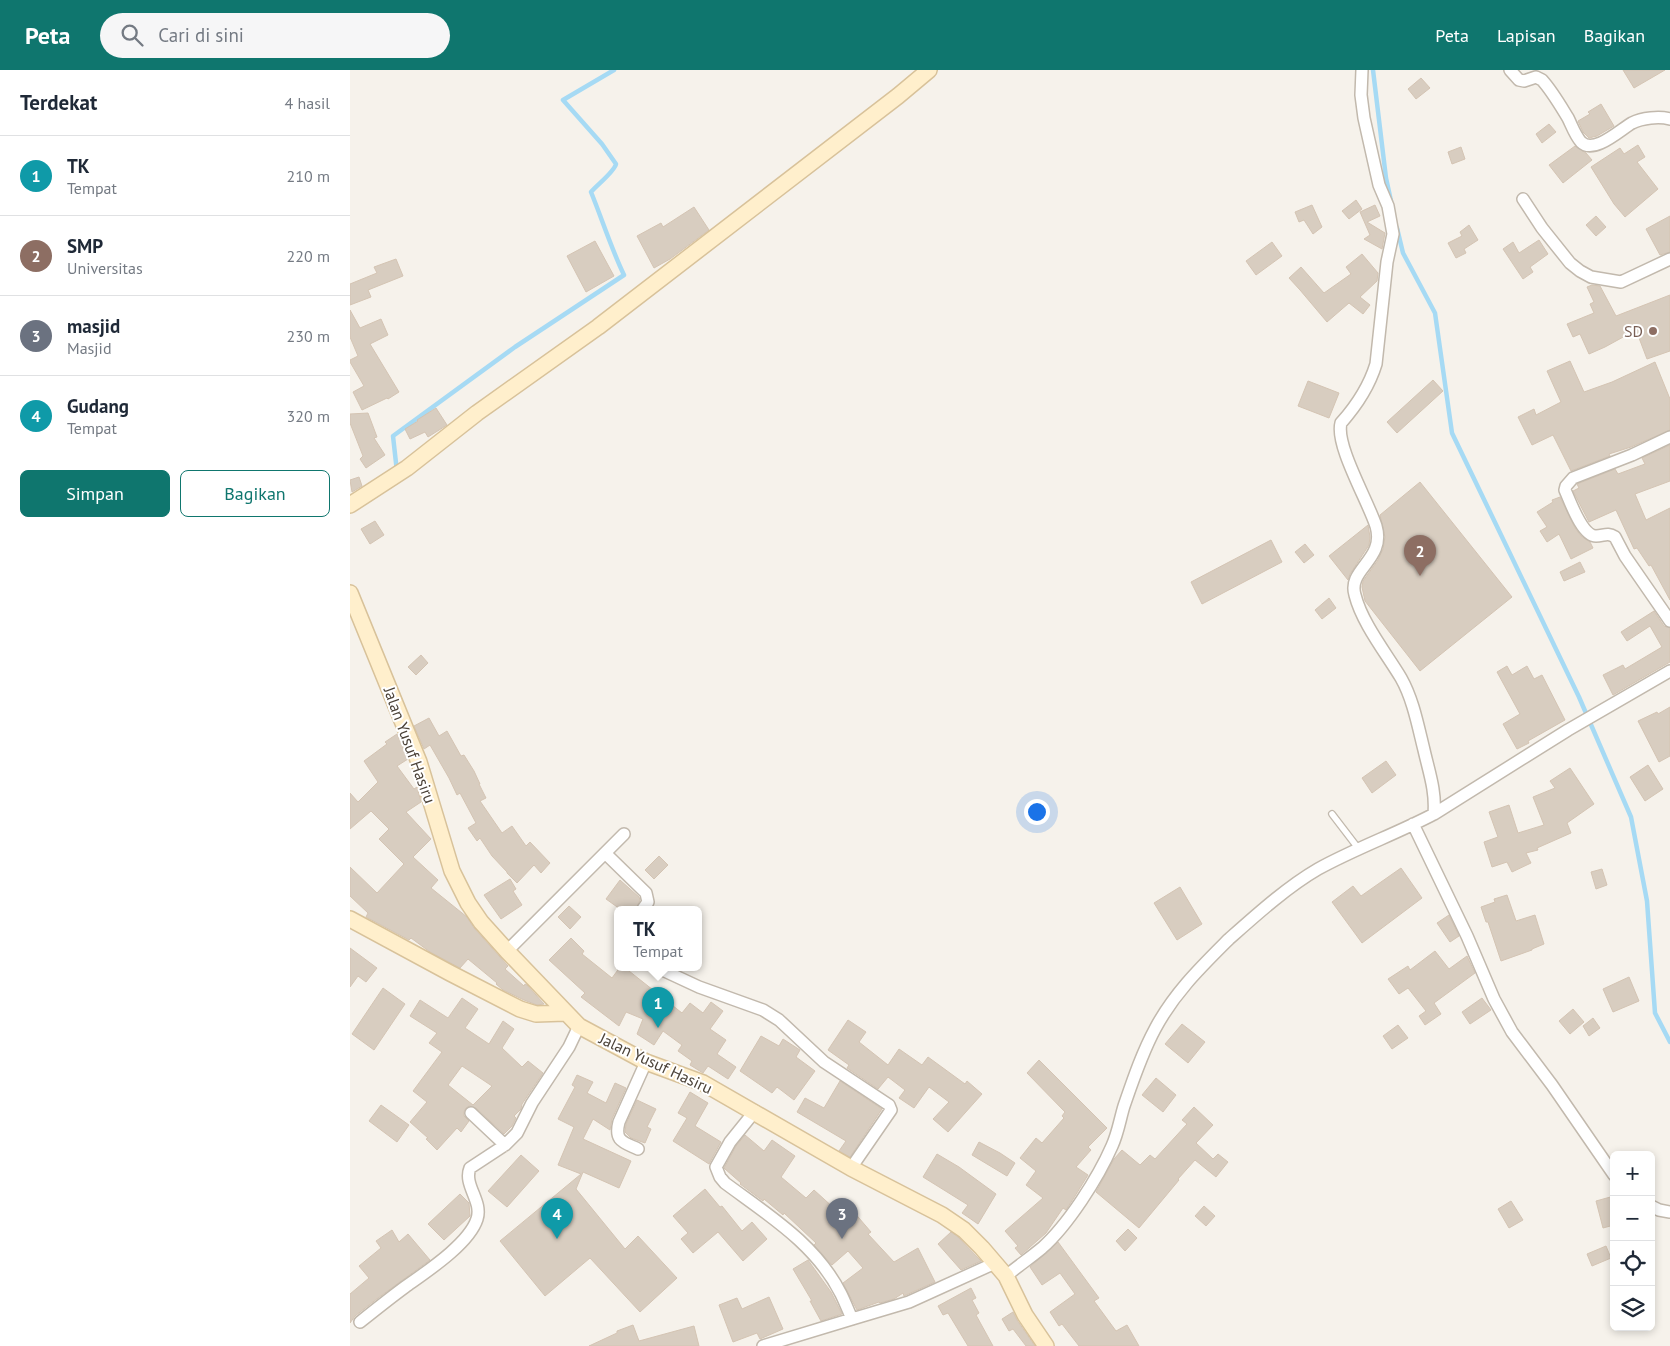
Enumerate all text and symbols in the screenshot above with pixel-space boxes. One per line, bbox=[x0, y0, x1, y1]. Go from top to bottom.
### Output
search box bbox=[100, 13, 450, 58]
text: Peta bbox=[25, 20, 70, 51]
icon: search bbox=[118, 21, 146, 49]
text: Cari di sini bbox=[158, 23, 244, 47]
text: Peta bbox=[1435, 24, 1469, 47]
text: Lapisan bbox=[1497, 24, 1556, 47]
text: Bagikan bbox=[1584, 24, 1645, 47]
text: Terdekat bbox=[20, 89, 97, 116]
text: 4 hasil bbox=[285, 93, 330, 113]
text: TK bbox=[67, 154, 90, 178]
text: 1 bbox=[31, 166, 41, 186]
text: 210 m bbox=[287, 166, 330, 186]
text: Tempat bbox=[67, 178, 117, 198]
text: SMP bbox=[67, 234, 103, 258]
text: 2 bbox=[31, 246, 41, 266]
text: 220 m bbox=[287, 246, 330, 266]
text: Universitas bbox=[67, 258, 143, 278]
text: masjid bbox=[67, 314, 120, 338]
place label: SD bbox=[1624, 321, 1643, 341]
marker: SD bbox=[1647, 325, 1659, 337]
text: 3 bbox=[31, 326, 41, 346]
text: 230 m bbox=[287, 326, 330, 346]
text: Masjid bbox=[67, 338, 112, 358]
text: Gudang bbox=[67, 394, 129, 418]
text: 4 bbox=[31, 406, 41, 426]
text: 320 m bbox=[287, 406, 330, 426]
text: Tempat bbox=[67, 418, 117, 438]
button: Simpan bbox=[20, 470, 170, 517]
button: Bagikan bbox=[180, 470, 330, 517]
pin: 2 bbox=[1404, 535, 1436, 576]
street label: Jalan Yusuf Hasiru bbox=[379, 683, 440, 806]
your location bbox=[1024, 799, 1050, 825]
popup bbox=[614, 906, 702, 971]
text: TK bbox=[633, 917, 656, 941]
text: Tempat bbox=[633, 941, 683, 961]
pin: 1 bbox=[642, 987, 674, 1028]
street label: Jalan Yusuf Hasiru bbox=[595, 1028, 716, 1098]
map controls bbox=[1610, 1151, 1655, 1331]
button: + bbox=[1610, 1151, 1655, 1196]
button: − bbox=[1610, 1196, 1655, 1241]
pin: 4 bbox=[541, 1198, 573, 1239]
pin: 3 bbox=[826, 1198, 858, 1239]
button: locate bbox=[1610, 1241, 1655, 1286]
button: layers bbox=[1610, 1286, 1655, 1331]

